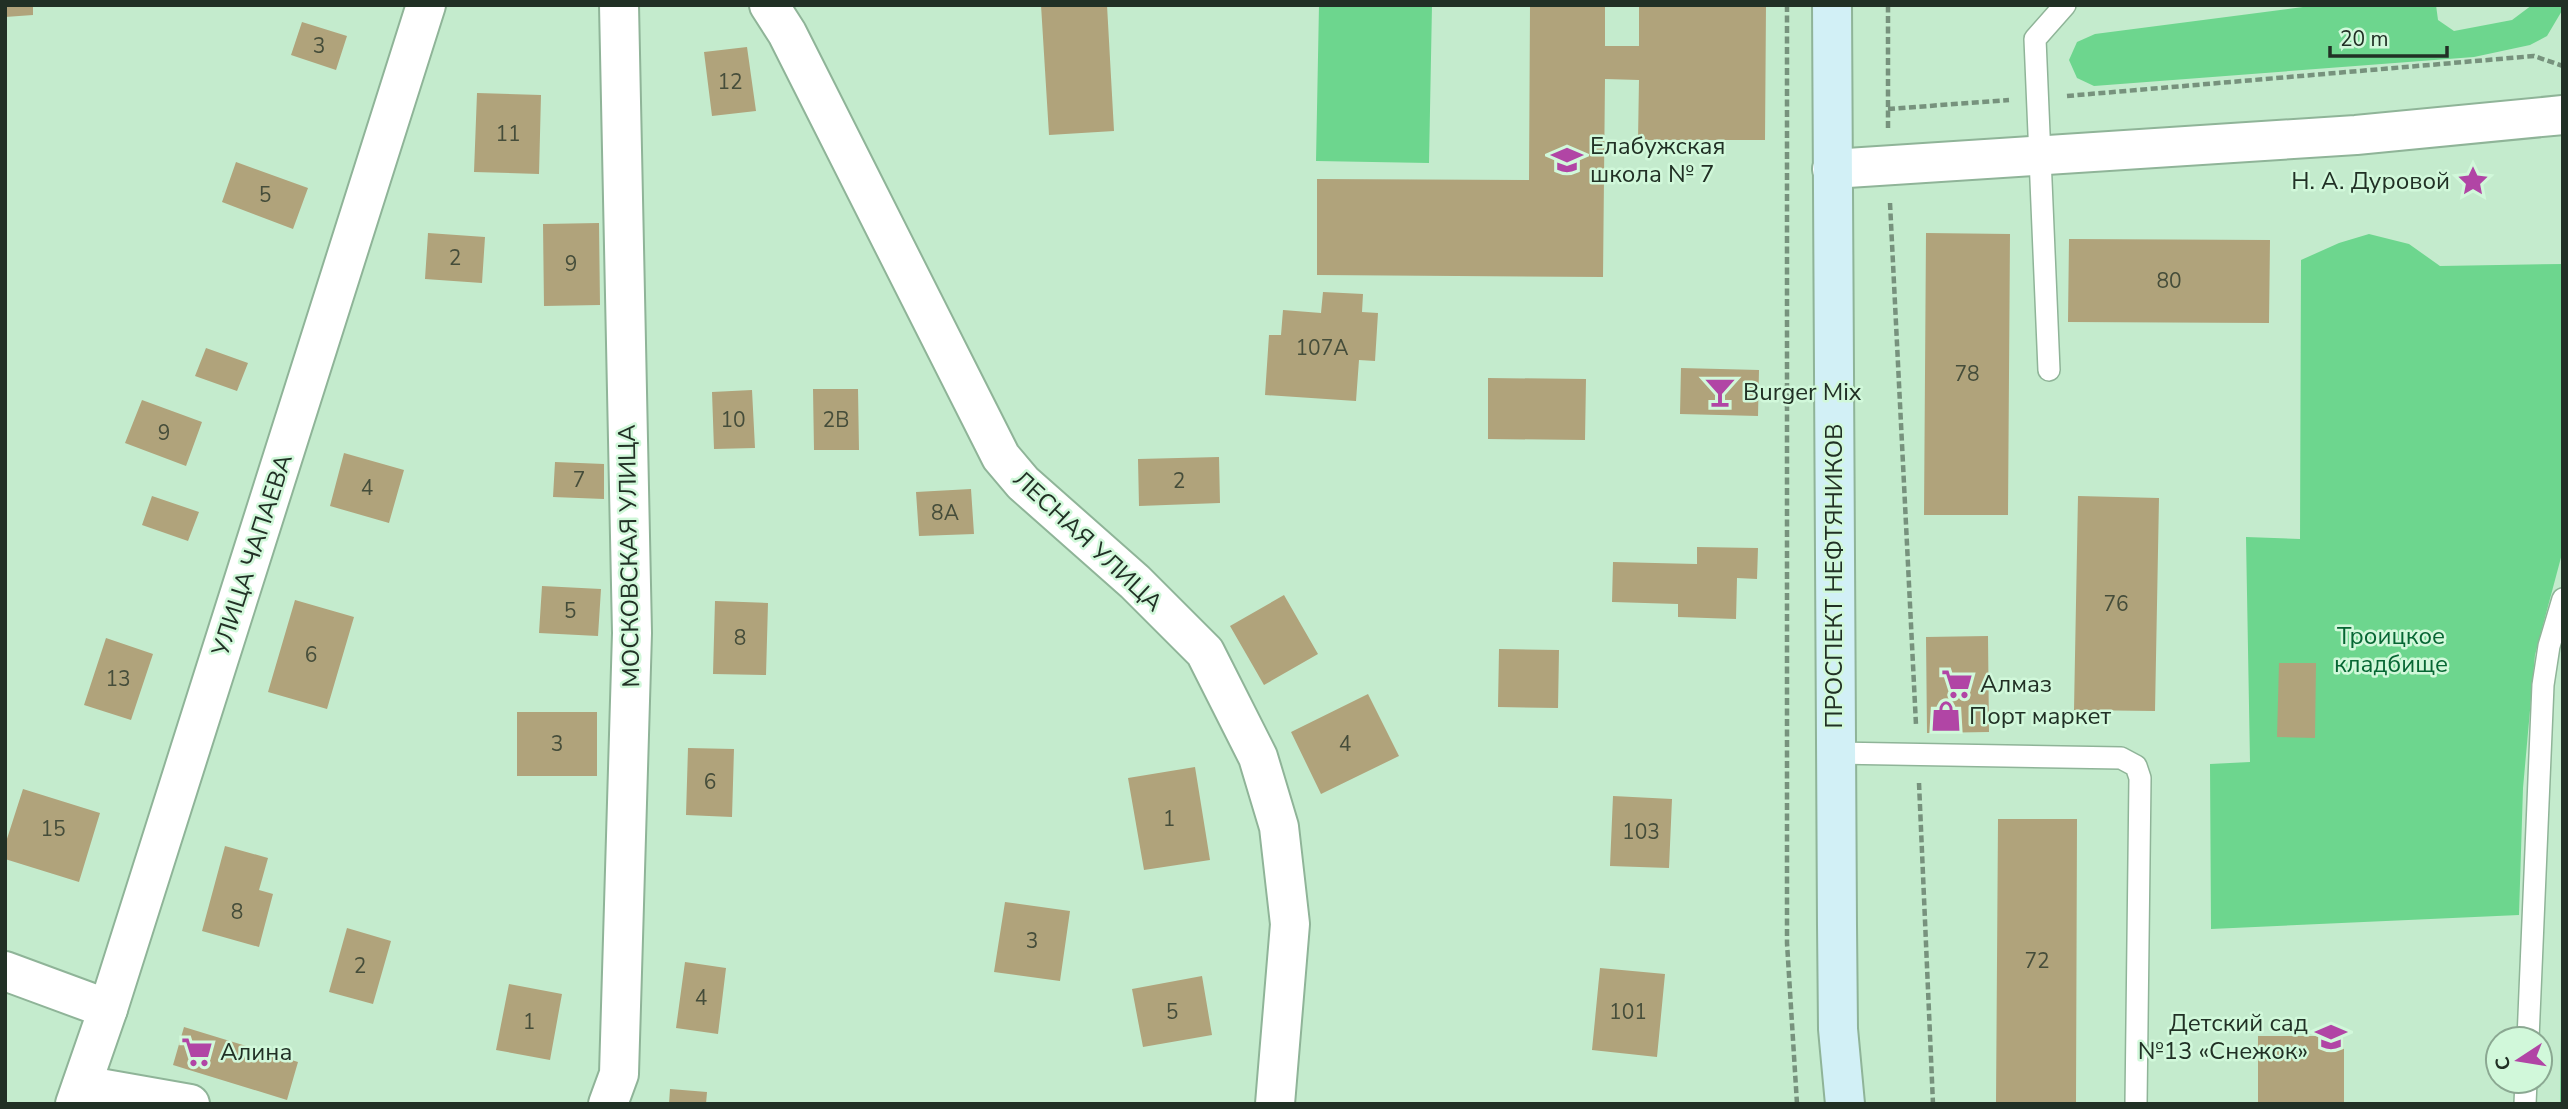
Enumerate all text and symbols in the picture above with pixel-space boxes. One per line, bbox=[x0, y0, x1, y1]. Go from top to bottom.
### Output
scale bar bbox=[2330, 14, 2447, 58]
text: 20 m bbox=[2340, 25, 2389, 53]
house number: 3 bbox=[313, 32, 325, 60]
house number: 12 bbox=[717, 68, 743, 96]
house number: 11 bbox=[495, 120, 521, 148]
place label: Елабужская школа № 7 bbox=[1590, 130, 1725, 190]
school or university icon: Елабужская школа № 7 bbox=[1550, 143, 1584, 177]
place icon: Н. А. Дуровой bbox=[2456, 164, 2490, 198]
place label: Н. А. Дуровой bbox=[2291, 165, 2450, 197]
house number: 5 bbox=[259, 181, 271, 209]
house number: 2 bbox=[449, 244, 461, 272]
house number: 9 bbox=[565, 250, 577, 278]
house number: 80 bbox=[2156, 267, 2182, 295]
house number: 107А bbox=[1295, 334, 1349, 362]
house number: 78 bbox=[1954, 360, 1980, 388]
bar icon: Burger Mix bbox=[1703, 375, 1737, 409]
place label: Burger Mix bbox=[1743, 376, 1862, 408]
house number: 10 bbox=[720, 406, 746, 434]
house number: 2В bbox=[823, 406, 849, 434]
house number: 9 bbox=[158, 419, 170, 447]
street label: МОСКОВСКАЯ УЛИЦА bbox=[611, 424, 647, 688]
street label: ПРОСПЕКТ НЕФТЯНИКОВ bbox=[1818, 424, 1850, 728]
street label: УЛИЦА ЧАПАЕВА bbox=[204, 450, 300, 661]
street label: ЛЕСНАЯ УЛИЦА bbox=[1006, 463, 1170, 619]
house number: 7 bbox=[573, 466, 585, 494]
house number: 2 bbox=[1173, 467, 1185, 495]
house number: 4 bbox=[361, 474, 373, 502]
house number: 8А bbox=[931, 499, 959, 527]
house number: 76 bbox=[2103, 590, 2129, 618]
house number: 5 bbox=[564, 597, 576, 625]
park label: Троицкое кладбище bbox=[2334, 620, 2448, 680]
house number: 8 bbox=[734, 624, 746, 652]
house number: 6 bbox=[305, 641, 317, 669]
house number: 13 bbox=[105, 665, 131, 693]
supermarket icon: Алмаз bbox=[1940, 667, 1974, 701]
place label: Алмаз bbox=[1980, 668, 2052, 700]
shop icon: Порт маркет bbox=[1929, 699, 1963, 733]
place label: Порт маркет bbox=[1969, 700, 2111, 732]
house number: 3 bbox=[551, 730, 563, 758]
house number: 4 bbox=[1339, 730, 1351, 758]
house number: 6 bbox=[704, 768, 716, 796]
house number: 1 bbox=[1163, 805, 1175, 833]
house number: 15 bbox=[40, 815, 66, 843]
house number: 103 bbox=[1622, 818, 1660, 846]
house number: 8 bbox=[231, 898, 243, 926]
house number: 3 bbox=[1026, 927, 1038, 955]
house number: 72 bbox=[2024, 947, 2050, 975]
house number: 2 bbox=[354, 952, 366, 980]
house number: 4 bbox=[695, 984, 707, 1012]
house number: 5 bbox=[1166, 998, 1178, 1026]
house number: 101 bbox=[1609, 998, 1647, 1026]
place label: Детский сад №13 «Снежок» bbox=[2138, 1007, 2308, 1067]
house number: 1 bbox=[523, 1008, 535, 1036]
school or university icon: Детский сад №13 «Снежок» bbox=[2314, 1020, 2348, 1054]
north arrow bbox=[2484, 1025, 2554, 1095]
supermarket icon: Алина bbox=[180, 1035, 214, 1069]
place label: Алина bbox=[220, 1036, 292, 1068]
text: С bbox=[2489, 1054, 2517, 1072]

